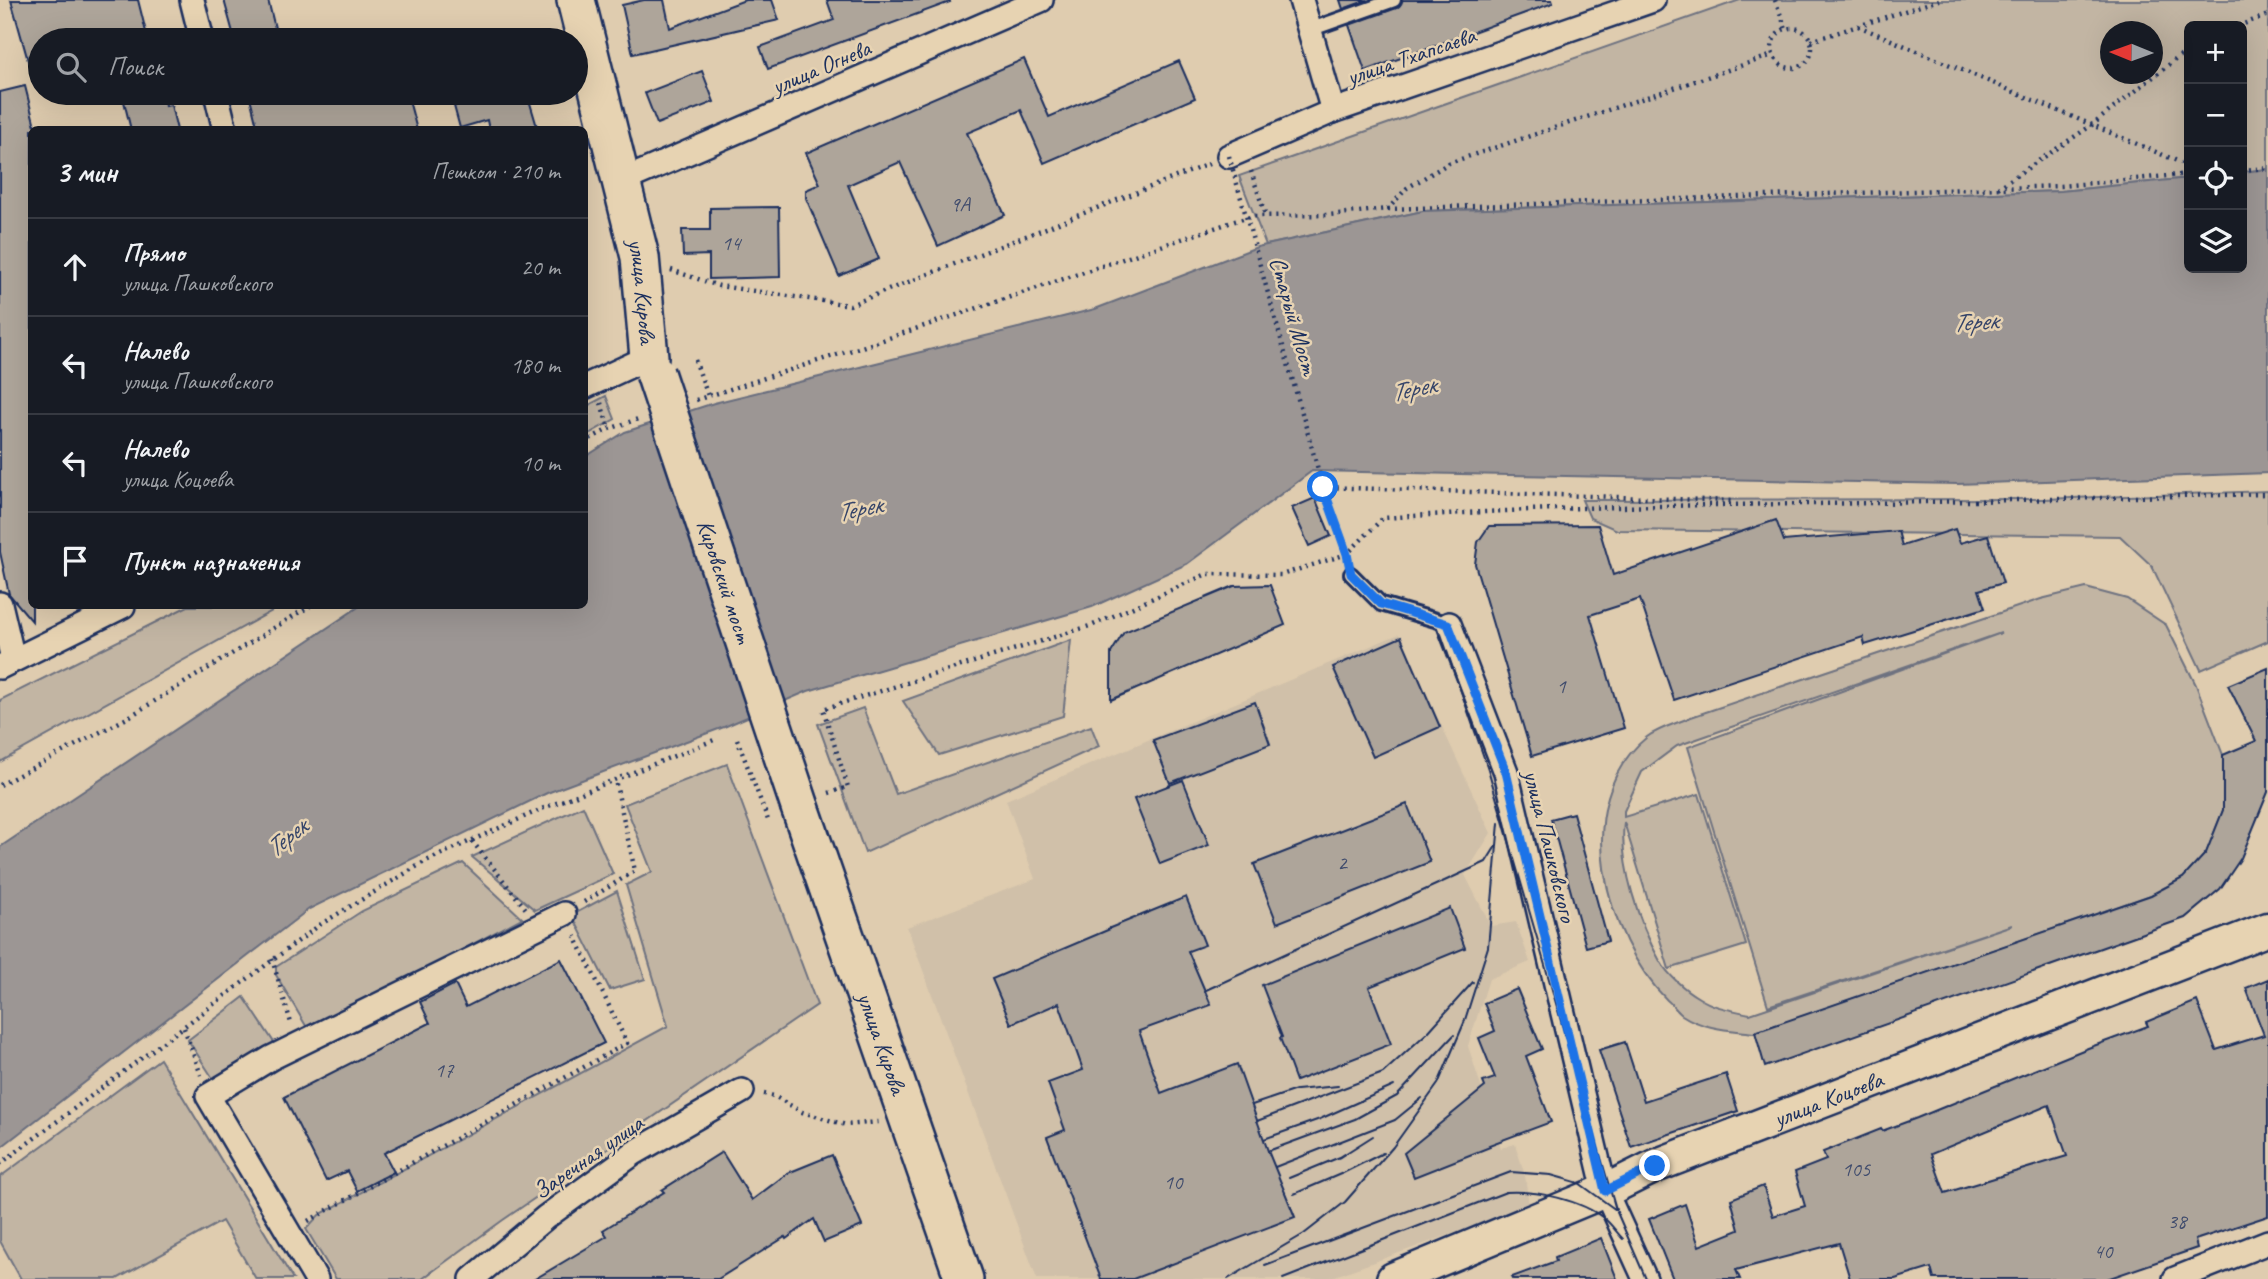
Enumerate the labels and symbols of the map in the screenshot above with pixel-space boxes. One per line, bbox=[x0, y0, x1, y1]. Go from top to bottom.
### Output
street label: улица Тхапсаева bbox=[1341, 19, 1481, 93]
north arrow bbox=[2100, 21, 2163, 84]
street label: улица Огнева bbox=[765, 32, 876, 102]
house number: 9А bbox=[950, 191, 971, 217]
house number: 14 bbox=[722, 230, 743, 256]
street label: улица Кирова bbox=[620, 233, 663, 347]
street label: Старый Мост bbox=[1263, 253, 1326, 380]
water label: Терек bbox=[1951, 303, 2003, 340]
water label: Терек bbox=[1388, 367, 1443, 409]
route start bbox=[1307, 471, 1338, 502]
water label: Терек bbox=[834, 487, 889, 529]
street label: Кировский мост bbox=[690, 516, 760, 648]
house number: 1 bbox=[1556, 673, 1567, 699]
street label: улица Пашковского bbox=[1516, 765, 1584, 927]
water label: Терек bbox=[258, 807, 318, 864]
house number: 2 bbox=[1337, 850, 1348, 876]
street label: улица Кирова bbox=[850, 986, 914, 1100]
house number: 17 bbox=[435, 1057, 455, 1083]
street label: улица Коцоева bbox=[1767, 1064, 1888, 1135]
street label: Заречная улица bbox=[527, 1107, 650, 1206]
route end bbox=[1639, 1150, 1670, 1181]
house number: 105 bbox=[1842, 1156, 1872, 1182]
house number: 10 bbox=[1164, 1169, 1184, 1195]
house number: 38 bbox=[2168, 1208, 2189, 1234]
house number: 40 bbox=[2094, 1238, 2114, 1264]

